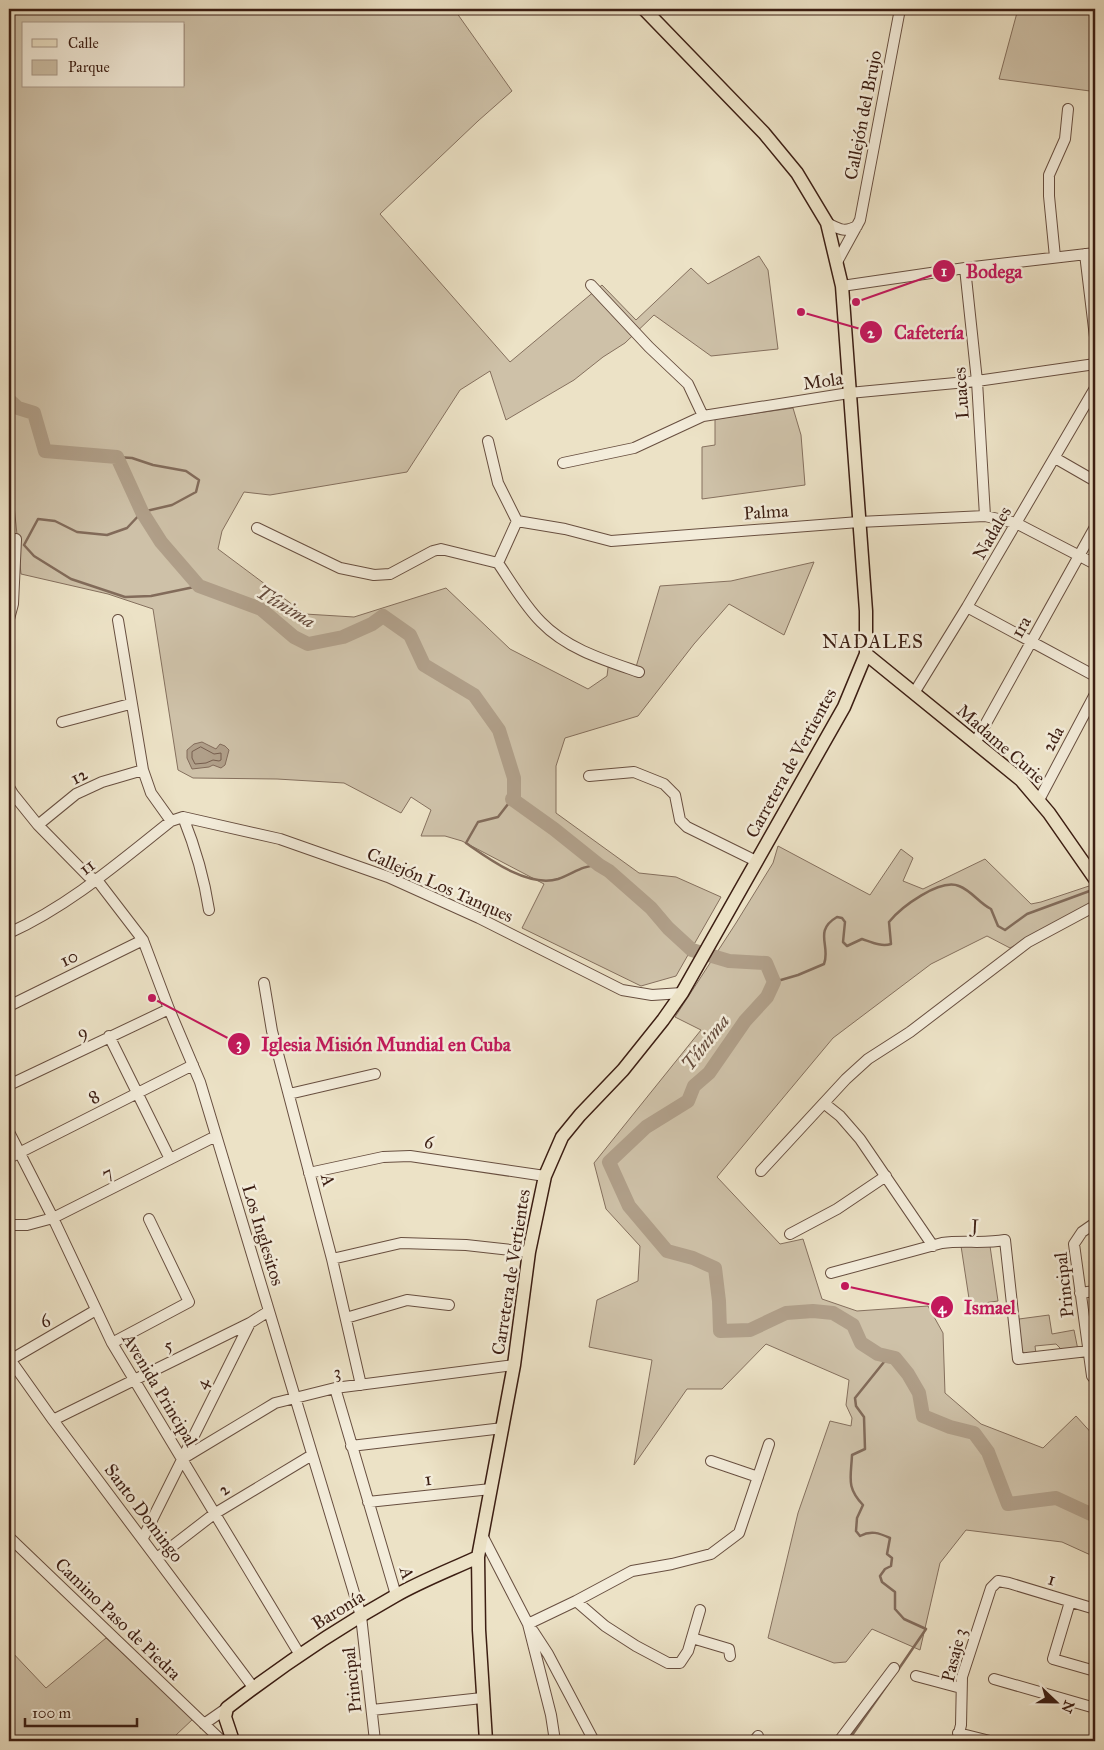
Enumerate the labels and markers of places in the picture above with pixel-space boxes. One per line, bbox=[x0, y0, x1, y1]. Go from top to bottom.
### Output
callout: Bodega bbox=[931, 254, 1033, 288]
callout: Cafetería bbox=[859, 315, 974, 349]
callout: Iglesia Misión Mundial en Cuba bbox=[226, 1027, 520, 1061]
callout: Ismael bbox=[929, 1290, 1026, 1324]

